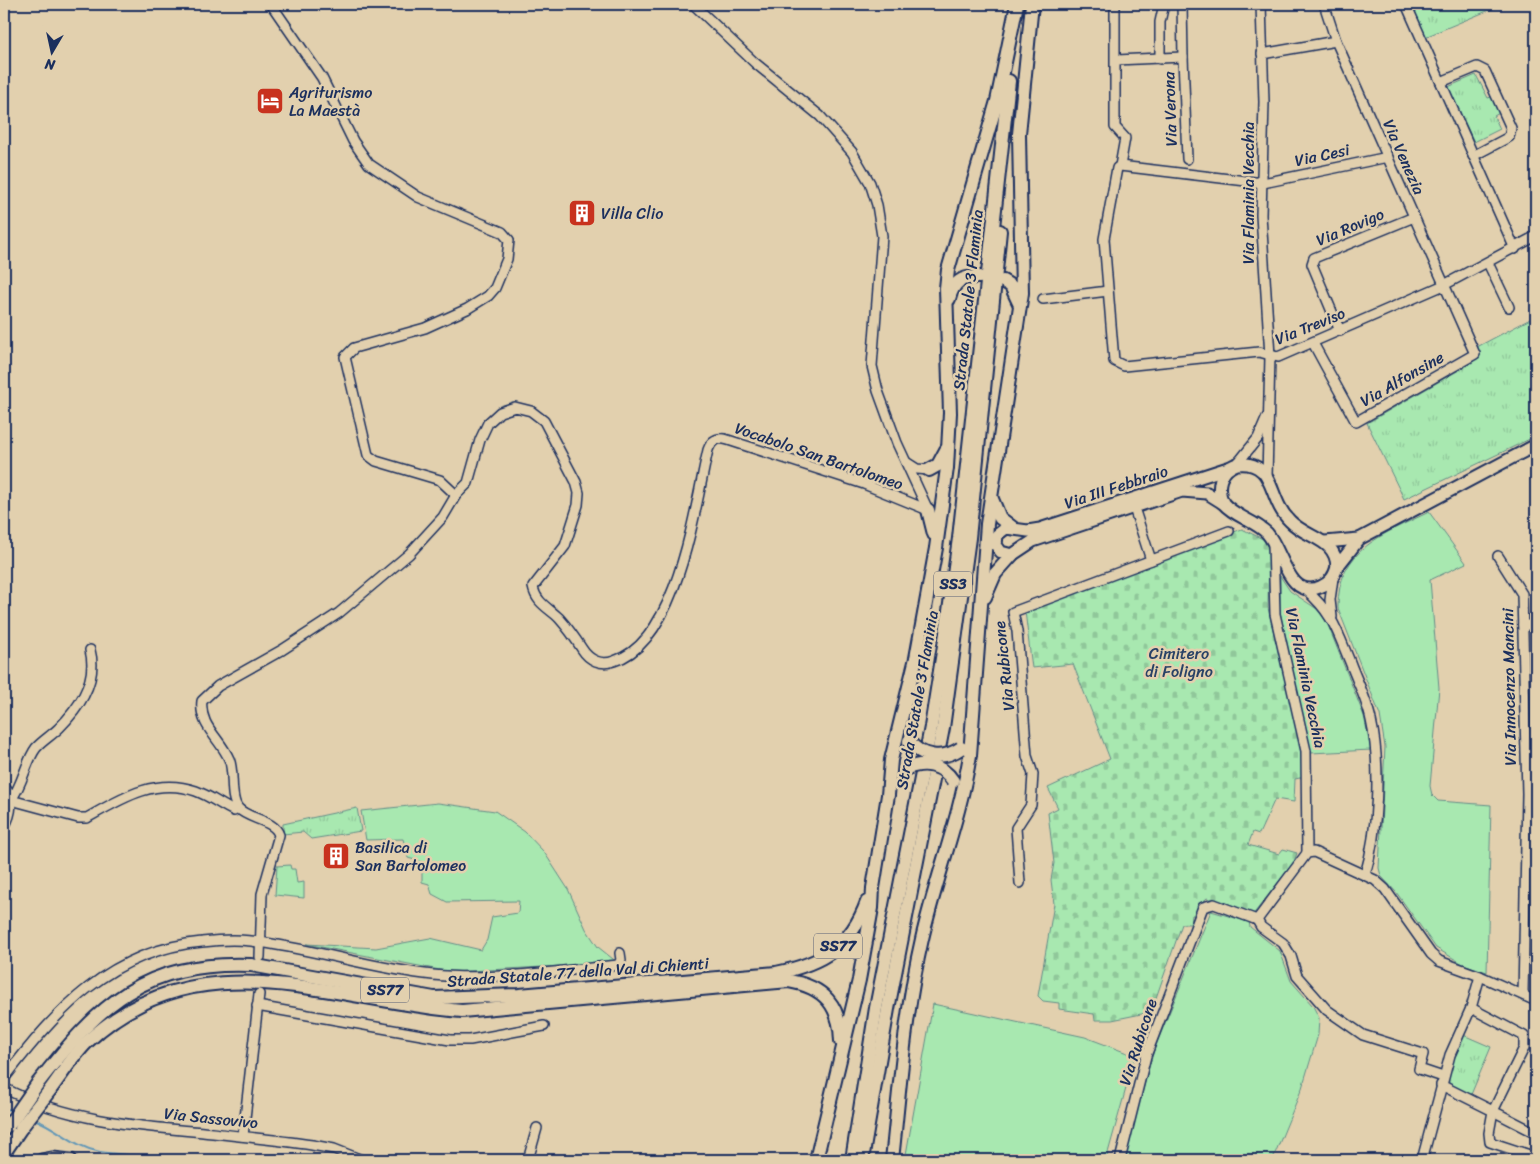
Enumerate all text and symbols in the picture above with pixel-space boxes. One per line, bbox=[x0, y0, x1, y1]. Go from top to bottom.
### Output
north arrow bbox=[28, 28, 78, 78]
text: N bbox=[43, 51, 58, 78]
street label: Via Verona bbox=[1154, 70, 1186, 147]
place label: Agriturismo La Maestà bbox=[288, 78, 372, 125]
hotel icon: Agriturismo La Maestà bbox=[255, 86, 285, 116]
street label: Via Venezia bbox=[1374, 114, 1434, 200]
street label: Via Flaminia Vecchia bbox=[1234, 122, 1263, 264]
street label: Via Cesi bbox=[1292, 135, 1353, 175]
building icon: Villa Clio bbox=[567, 198, 597, 228]
place label: Villa Clio bbox=[601, 199, 663, 228]
street label: Via Rovigo bbox=[1311, 200, 1389, 254]
street label: Strada Statale 3 Flaminia bbox=[944, 208, 992, 392]
street label: Via Treviso bbox=[1270, 299, 1350, 353]
street label: Via Alfonsine bbox=[1354, 343, 1450, 415]
street label: Vocabolo San Bartolomeo bbox=[731, 414, 907, 498]
street label: Via III Febbraio bbox=[1060, 457, 1172, 517]
road number: SS3 bbox=[934, 572, 972, 596]
street label: Via Flaminia Vecchia bbox=[1277, 605, 1335, 751]
street label: Via Innocenzo Mancini bbox=[1493, 607, 1525, 766]
street label: Strada Statale 3 Flaminia bbox=[887, 608, 947, 792]
street label: Via Rubicone bbox=[985, 619, 1023, 712]
park label: Cimitero di Foligno bbox=[1145, 639, 1213, 686]
place label: Basilica di San Bartolomeo bbox=[355, 833, 466, 880]
building icon: Basilica di San Bartolomeo bbox=[321, 841, 351, 871]
road number: SS77 bbox=[814, 934, 862, 958]
street label: Strada Statale 77 della Val di Chienti bbox=[446, 948, 710, 996]
road number: SS77 bbox=[361, 978, 409, 1002]
street label: Via Rubicone bbox=[1110, 994, 1166, 1089]
street label: Via Sassovivo bbox=[163, 1099, 259, 1137]

